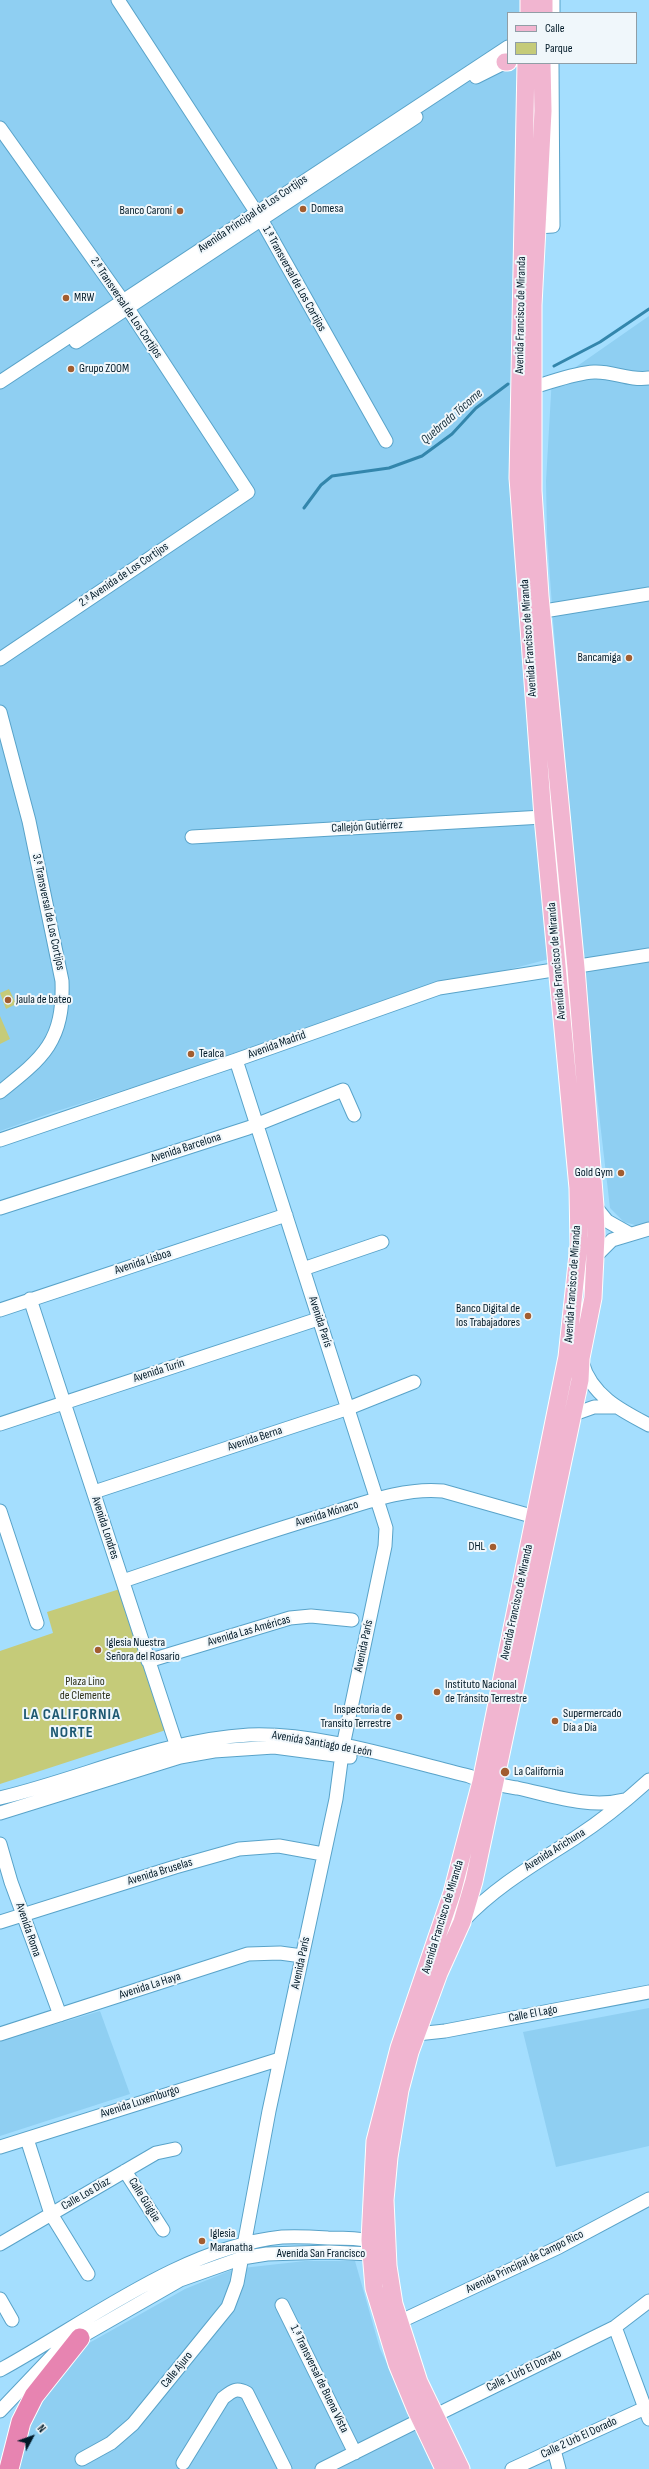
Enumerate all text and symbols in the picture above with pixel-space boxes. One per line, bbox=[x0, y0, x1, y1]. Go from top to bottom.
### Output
legend bbox=[507, 12, 637, 64]
text: Calle bbox=[545, 21, 565, 36]
text: Parque bbox=[545, 41, 573, 56]
street label: Avenida Principal de Los Cortijos bbox=[196, 172, 310, 256]
place label: Domesa bbox=[311, 202, 343, 216]
place label: Banco Caroní bbox=[119, 204, 172, 218]
marker: Domesa bbox=[298, 204, 308, 214]
marker: Banco Caroní bbox=[175, 206, 185, 216]
street label: 1.ª Transversal de Los Cortijos bbox=[259, 224, 329, 334]
street label: 2.ª Transversal de Los Cortijos bbox=[87, 255, 165, 361]
street label: Avenida Francisco de Miranda bbox=[513, 256, 529, 374]
place label: MRW bbox=[74, 291, 94, 305]
marker: MRW bbox=[61, 293, 71, 303]
place label: Grupo ZOOM bbox=[79, 362, 129, 376]
marker: Grupo ZOOM bbox=[66, 364, 76, 374]
water label: Quebrada Tócome bbox=[418, 386, 486, 448]
street label: 2.ª Avenida de Los Cortijos bbox=[77, 540, 171, 610]
street label: Avenida Francisco de Miranda bbox=[518, 579, 540, 697]
place label: Bancamiga bbox=[577, 651, 621, 665]
marker: Bancamiga bbox=[624, 653, 634, 663]
street label: Callejón Gutiérrez bbox=[331, 818, 403, 836]
street label: 3.ª Transversal de Los Cortijos bbox=[29, 853, 67, 971]
street label: Avenida Francisco de Miranda bbox=[545, 902, 569, 1020]
place label: Jaula de bateo bbox=[16, 993, 72, 1007]
marker: Jaula de bateo bbox=[3, 995, 13, 1005]
street label: Avenida Madrid bbox=[246, 1028, 308, 1062]
place label: Tealca bbox=[199, 1047, 224, 1061]
marker: Tealca bbox=[186, 1049, 196, 1059]
street label: Avenida Barcelona bbox=[149, 1130, 223, 1166]
place label: Gold Gym bbox=[575, 1166, 613, 1180]
marker: Gold Gym bbox=[616, 1168, 626, 1178]
street label: Avenida Francisco de Miranda bbox=[562, 1225, 584, 1343]
street label: Avenida Lisboa bbox=[113, 1246, 173, 1278]
street label: Avenida París bbox=[305, 1295, 335, 1349]
place label: Banco Digital de los Trabajadores bbox=[456, 1302, 520, 1330]
marker: Banco Digital de los Trabajadores bbox=[523, 1311, 533, 1321]
street label: Avenida Turín bbox=[132, 1356, 186, 1386]
street label: Avenida Berna bbox=[226, 1423, 284, 1455]
street label: Avenida Londres bbox=[88, 1495, 122, 1561]
street label: Avenida Mónaco bbox=[294, 1498, 360, 1530]
place label: DHL bbox=[469, 1540, 485, 1554]
marker: DHL bbox=[488, 1542, 498, 1552]
street label: Avenida Francisco de Miranda bbox=[498, 1543, 536, 1661]
street label: Avenida Las Américas bbox=[206, 1612, 292, 1650]
street label: Avenida París bbox=[351, 1619, 377, 1673]
place label: Iglesia Nuestra Señora del Rosario bbox=[106, 1636, 180, 1664]
marker: Iglesia Nuestra Señora del Rosario bbox=[93, 1645, 103, 1655]
park label: Plaza Lino de Clemente bbox=[60, 1675, 110, 1703]
place label: Instituto Nacional de Tránsito Terrestre bbox=[445, 1678, 527, 1706]
marker: Instituto Nacional de Tránsito Terrestre bbox=[432, 1687, 442, 1697]
place label: Inspectoria de Transito Terrestre bbox=[321, 1703, 391, 1731]
district label: LA CALIFORNIA NORTE bbox=[23, 1705, 121, 1743]
place label: Supermercado Día a Día bbox=[563, 1707, 621, 1735]
marker: Inspectoria de Transito Terrestre bbox=[394, 1712, 404, 1722]
marker: Supermercado Día a Día bbox=[550, 1716, 560, 1726]
street label: Avenida Santiago de León bbox=[271, 1728, 373, 1760]
place label: La California bbox=[514, 1765, 564, 1779]
marker: La California bbox=[499, 1766, 511, 1778]
street label: Avenida Arichuna bbox=[522, 1826, 588, 1874]
street label: Avenida Bruselas bbox=[126, 1855, 194, 1889]
street label: Avenida Francisco de Miranda bbox=[419, 1859, 467, 1975]
street label: Avenida Roma bbox=[12, 1901, 44, 1959]
street label: Avenida París bbox=[288, 1936, 314, 1990]
street label: Avenida La Haya bbox=[117, 1969, 183, 2003]
street label: Calle El Lago bbox=[507, 2002, 559, 2026]
street label: Avenida Luxemburgo bbox=[99, 2082, 181, 2122]
street label: Calle Los Díaz bbox=[59, 2174, 113, 2214]
street label: Calle Güigüe bbox=[125, 2175, 163, 2225]
place label: Iglesia Maranatha bbox=[210, 2227, 253, 2255]
street label: Avenida Principal de Campo Rico bbox=[464, 2227, 586, 2297]
marker: Iglesia Maranatha bbox=[197, 2236, 207, 2246]
street label: Avenida San Francisco bbox=[277, 2247, 365, 2261]
street label: 1.ª Transversal de Buena Vista bbox=[287, 2323, 351, 2435]
street label: Calle 1 Urb El Dorado bbox=[484, 2347, 564, 2395]
street label: Calle Ajuro bbox=[158, 2349, 196, 2391]
street label: Calle 2 Urb El Dorado bbox=[539, 2414, 619, 2462]
north arrow bbox=[12, 2417, 52, 2457]
text: N bbox=[35, 2422, 48, 2435]

